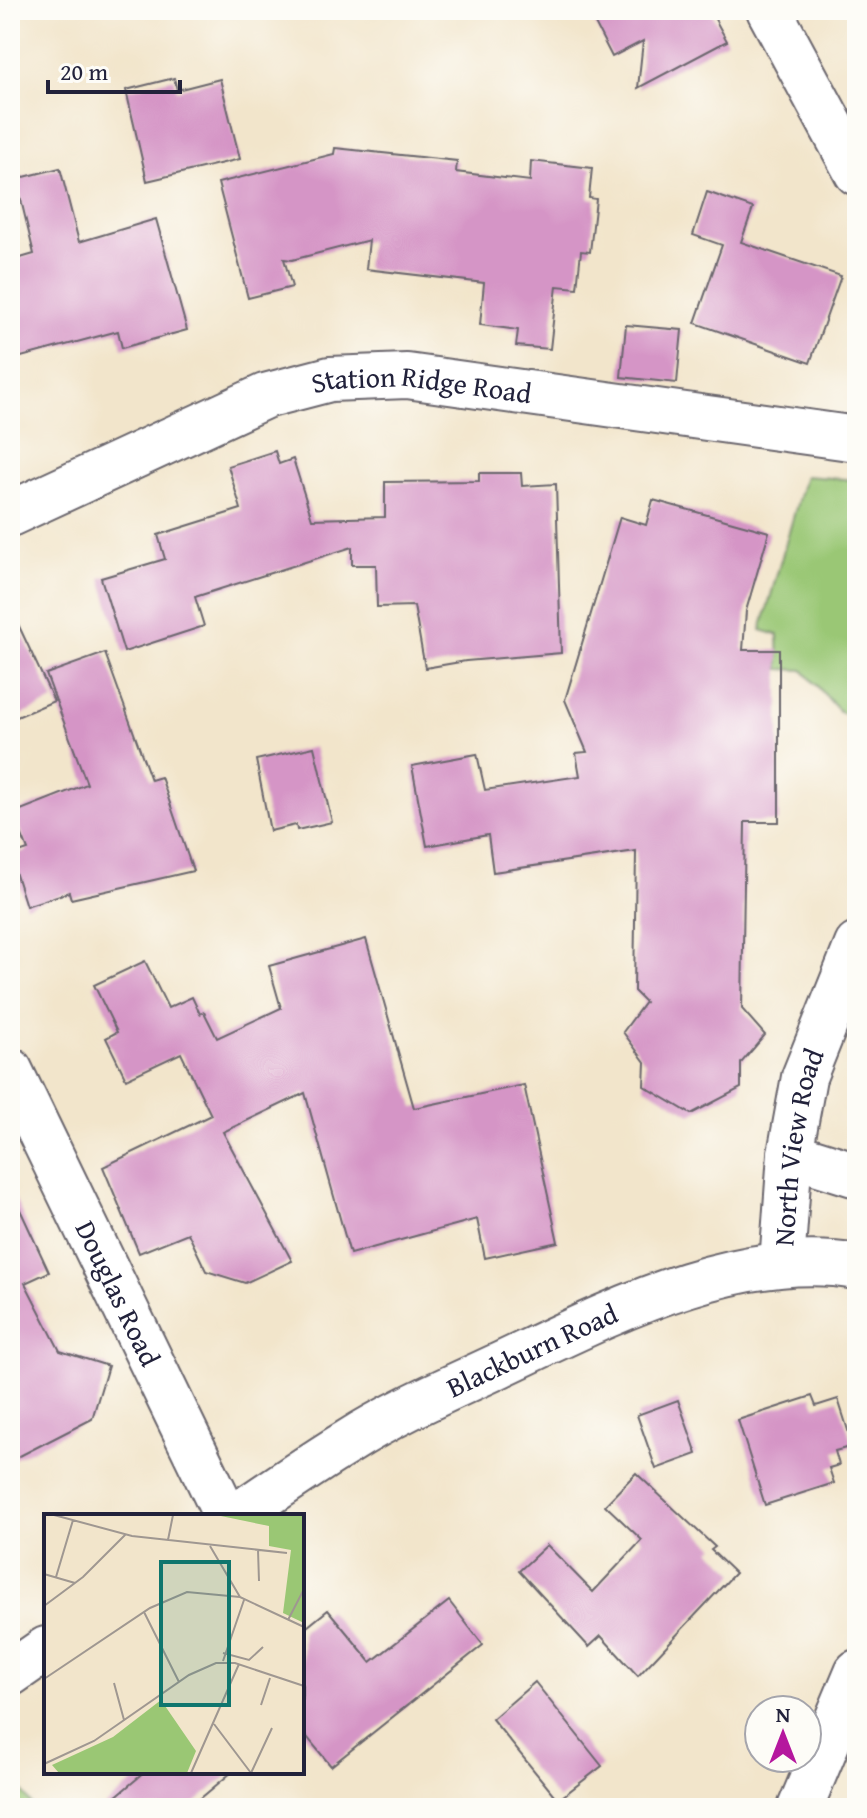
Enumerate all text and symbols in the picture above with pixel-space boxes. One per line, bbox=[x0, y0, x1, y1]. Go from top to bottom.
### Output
scale bar bbox=[48, 44, 180, 94]
text: 20 m bbox=[60, 54, 108, 89]
street label: Station Ridge Road bbox=[306, 354, 534, 413]
street label: North View Road bbox=[762, 1042, 834, 1247]
street label: Douglas Road bbox=[66, 1213, 171, 1373]
street label: Blackburn Road bbox=[439, 1292, 624, 1407]
inset map bbox=[44, 1514, 304, 1774]
north arrow bbox=[743, 1694, 823, 1774]
text: N bbox=[776, 1698, 791, 1730]

